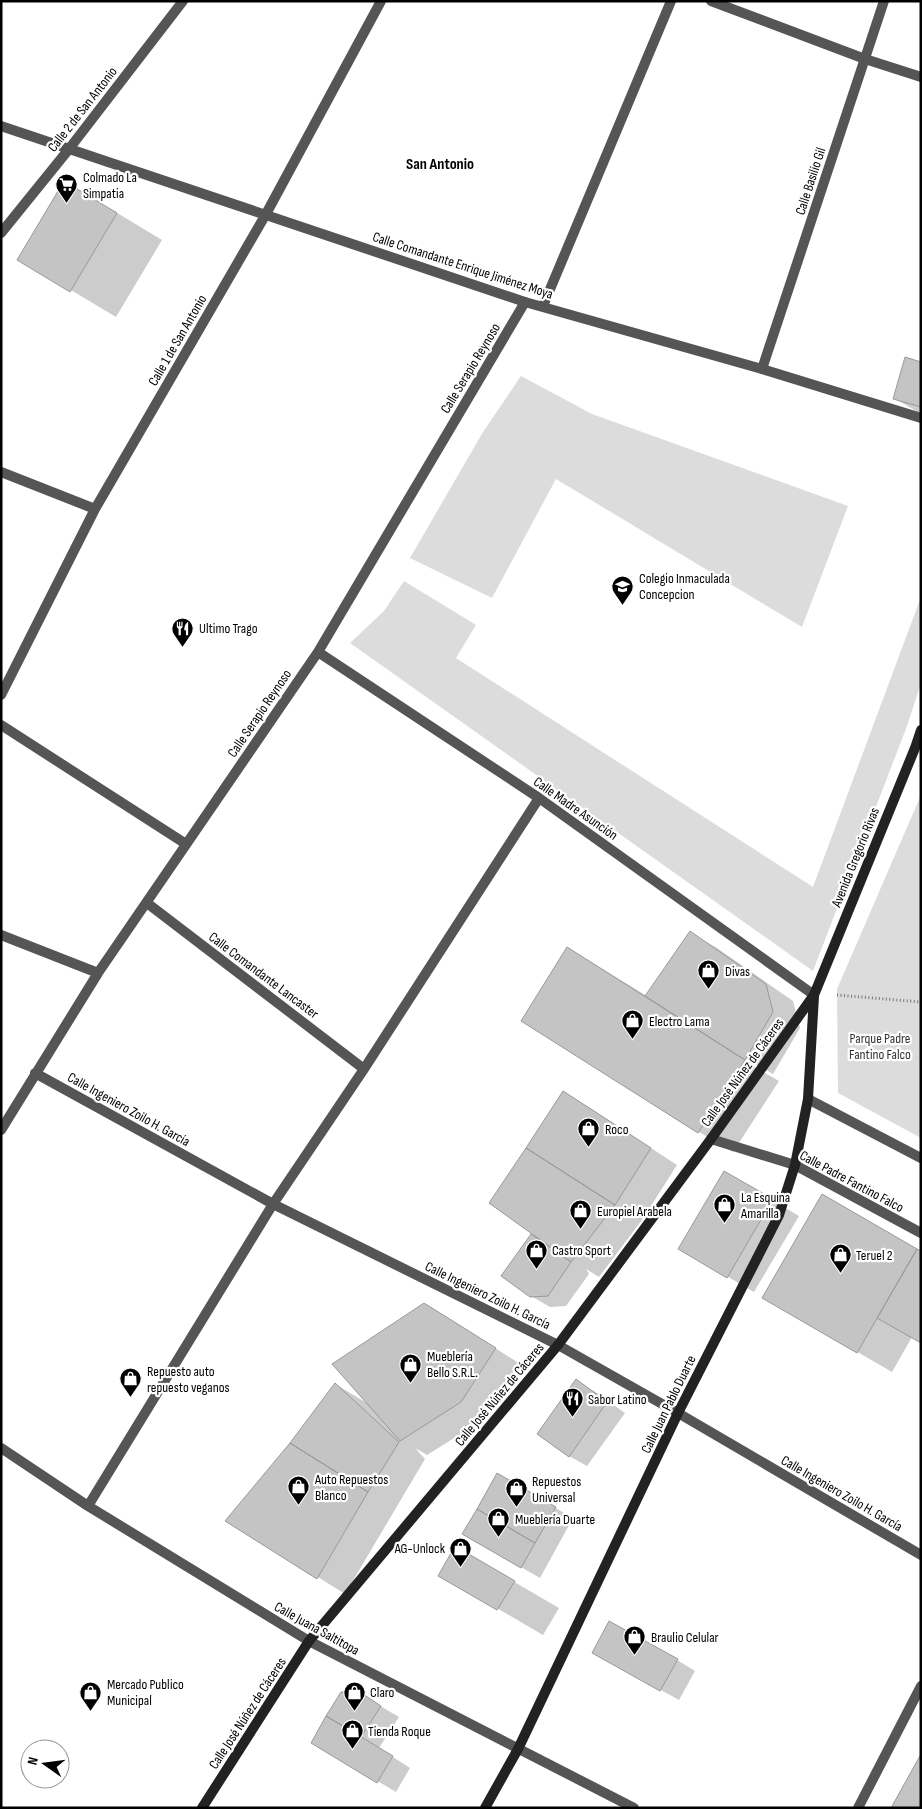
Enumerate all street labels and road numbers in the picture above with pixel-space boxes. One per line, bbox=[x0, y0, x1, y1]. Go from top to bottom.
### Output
street label: Calle 2 de San Antonio bbox=[44, 63, 121, 155]
street label: Calle Basilio Gil bbox=[792, 145, 829, 217]
street label: Calle Comandante Enrique Jiménez Moya bbox=[371, 228, 555, 303]
street label: Calle 1 de San Antonio bbox=[145, 292, 210, 389]
street label: Calle Serapio Reynoso bbox=[437, 320, 504, 416]
street label: Calle Serapio Reynoso bbox=[224, 666, 295, 760]
street label: Calle Madre Asunción bbox=[530, 773, 621, 844]
street label: Avenida Gregorio Rivas bbox=[827, 805, 883, 910]
street label: Calle Comandante Lancaster bbox=[205, 928, 322, 1022]
street label: Calle José Núñez de Cáceres bbox=[697, 1015, 787, 1130]
street label: Calle Ingeniero Zoilo H. García bbox=[65, 1069, 193, 1150]
street label: Calle Padre Fantino Falco bbox=[797, 1147, 907, 1216]
street label: Calle Ingeniero Zoilo H. García bbox=[422, 1258, 553, 1333]
street label: Calle José Núñez de Cáceres bbox=[451, 1339, 548, 1449]
street label: Calle Juan Pablo Duarte bbox=[637, 1352, 700, 1456]
street label: Calle Ingeniero Zoilo H. García bbox=[778, 1452, 905, 1535]
street label: Calle Juana Saltitopa bbox=[271, 1598, 362, 1659]
street label: Calle José Núñez de Cáceres bbox=[205, 1654, 290, 1772]

